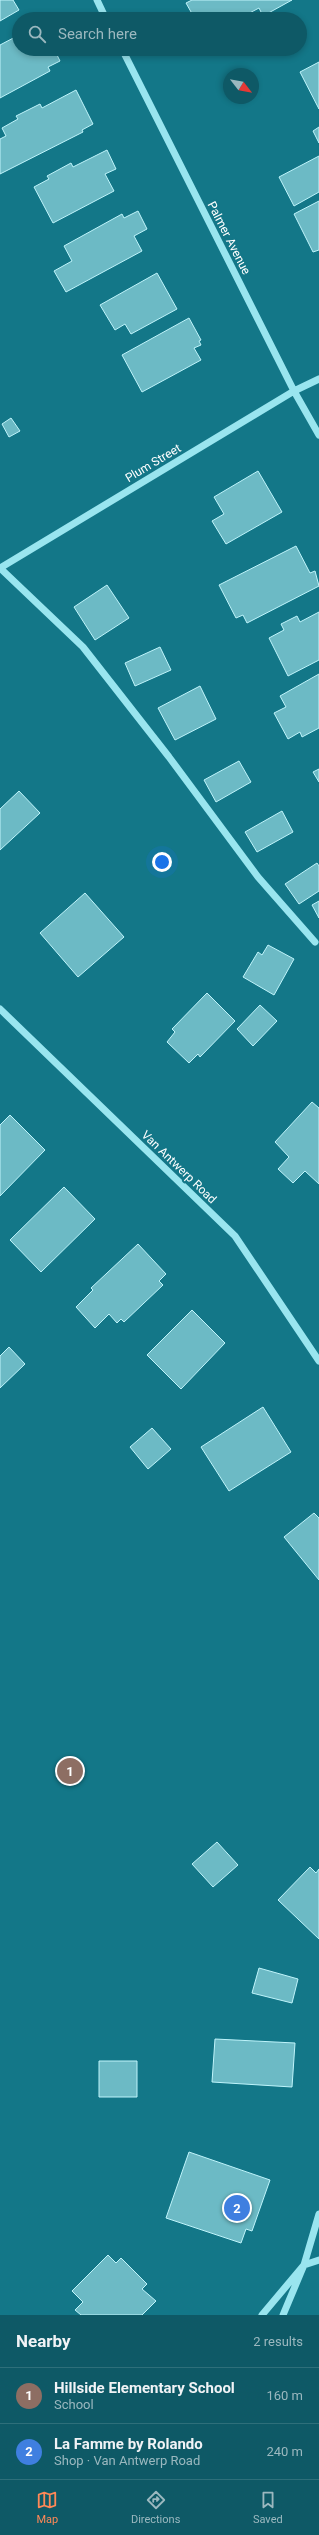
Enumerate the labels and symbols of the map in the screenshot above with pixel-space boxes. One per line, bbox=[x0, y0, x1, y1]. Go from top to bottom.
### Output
north arrow bbox=[223, 68, 259, 104]
street label: Palmer Avenue bbox=[205, 199, 253, 277]
street label: Plum Street bbox=[123, 441, 183, 485]
your location bbox=[152, 852, 172, 872]
street label: Van Antwerp Road bbox=[139, 1128, 219, 1206]
pin: 1 bbox=[57, 1756, 83, 1786]
pin: 2 bbox=[224, 2193, 250, 2223]

